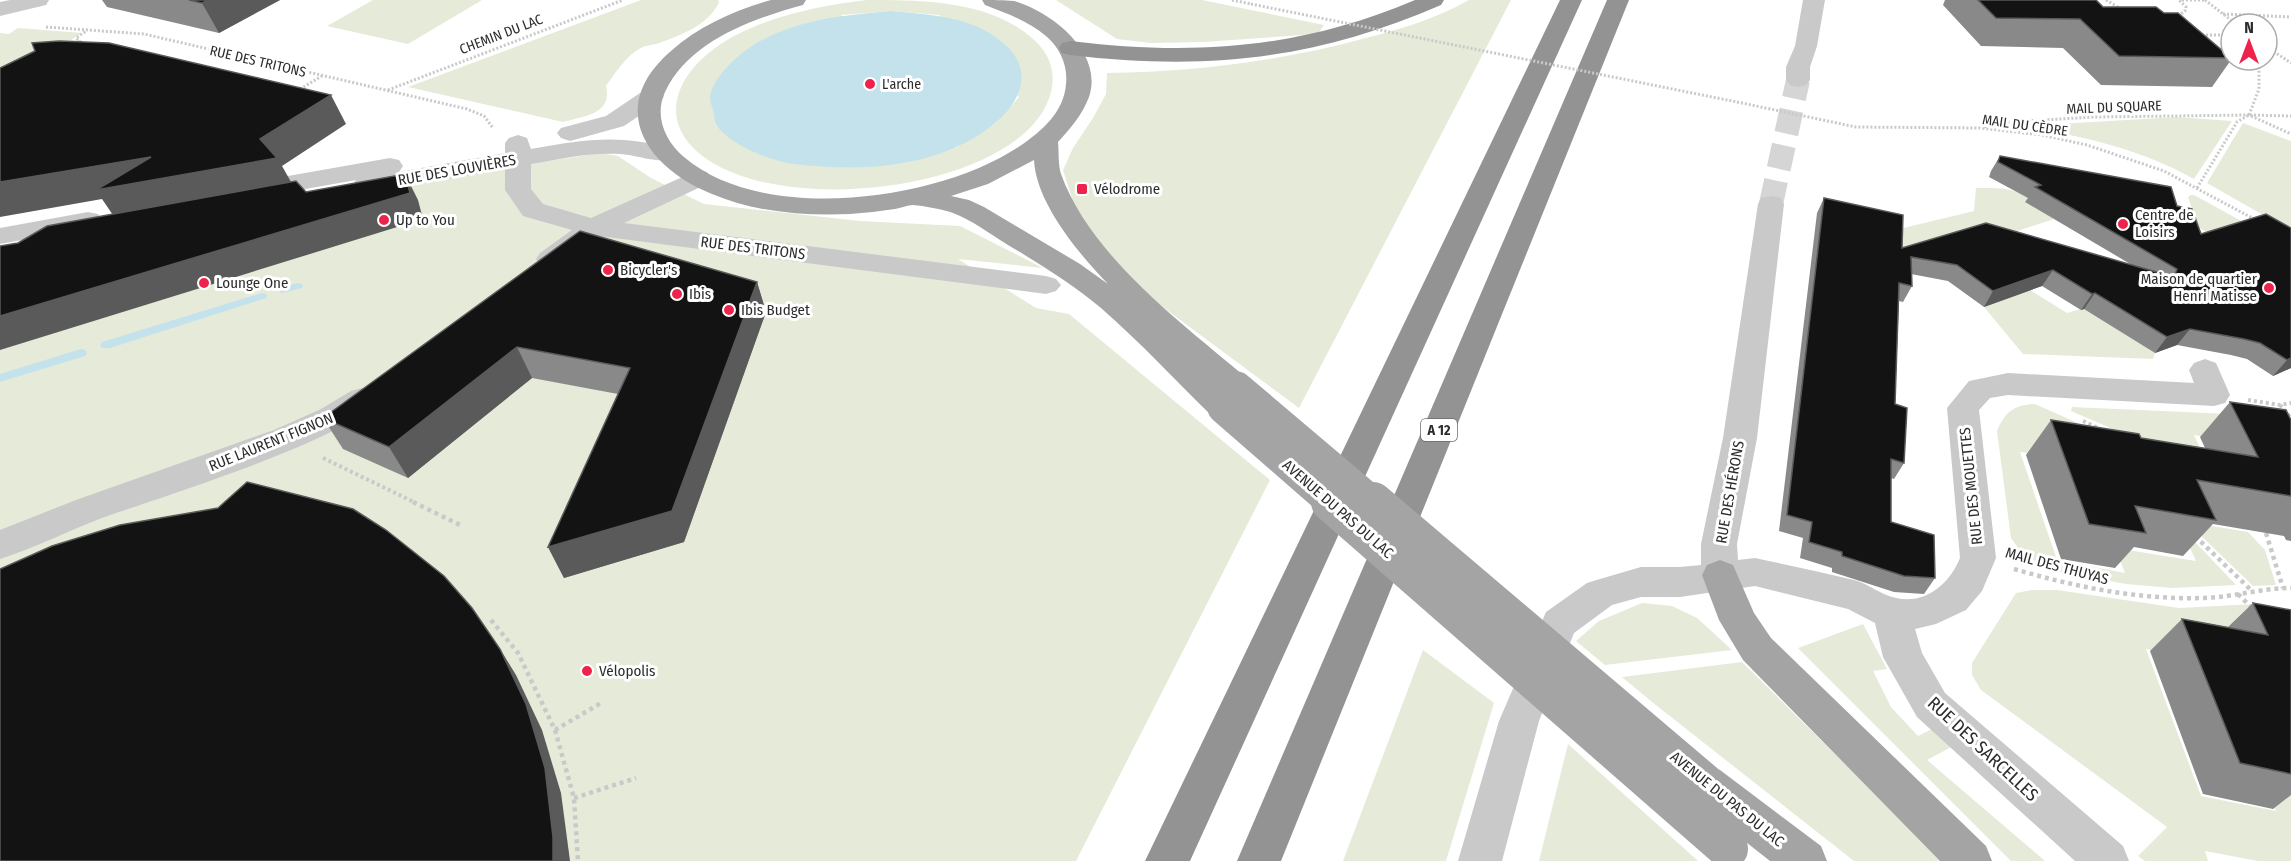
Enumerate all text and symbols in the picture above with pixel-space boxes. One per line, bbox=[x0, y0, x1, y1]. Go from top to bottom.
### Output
street label: CHEMIN DU LAC bbox=[457, 11, 545, 58]
north arrow bbox=[2219, 12, 2279, 72]
text: N bbox=[2244, 18, 2254, 37]
street label: RUE DES TRITONS bbox=[208, 42, 308, 81]
place label: L'arche bbox=[882, 76, 921, 93]
marker: L'arche bbox=[863, 77, 877, 91]
street label: MAIL DU SQUARE bbox=[2066, 97, 2162, 118]
street label: MAIL DU CÈDRE bbox=[1981, 110, 2069, 140]
street label: RUE DES LOUVIÈRES bbox=[397, 151, 517, 189]
place label: Vélodrome bbox=[1094, 180, 1160, 198]
marker: Vélodrome bbox=[1075, 182, 1089, 196]
place label: Centre de Loisirs bbox=[2135, 206, 2194, 241]
place label: Up to You bbox=[396, 211, 455, 229]
marker: Up to You bbox=[377, 213, 391, 227]
marker: Centre de Loisirs bbox=[2116, 217, 2130, 231]
street label: RUE DES TRITONS bbox=[700, 233, 806, 263]
place label: Bicycler's bbox=[620, 261, 677, 279]
marker: Bicycler's bbox=[601, 263, 615, 277]
place label: Maison de quartier Henri Matisse bbox=[2141, 270, 2258, 305]
place label: Lounge One bbox=[216, 274, 288, 292]
marker: Lounge One bbox=[197, 276, 211, 290]
marker: Maison de quartier Henri Matisse bbox=[2262, 281, 2276, 295]
place label: Ibis bbox=[689, 285, 711, 303]
marker: Ibis bbox=[670, 287, 684, 301]
place label: Ibis Budget bbox=[741, 301, 810, 319]
marker: Ibis Budget bbox=[722, 303, 736, 317]
street label: RUE LAURENT FIGNON bbox=[206, 409, 336, 475]
road number: A 12 bbox=[1421, 419, 1457, 441]
street label: RUE DES MOUETTES bbox=[1956, 426, 1986, 546]
street label: RUE DES HÉRONS bbox=[1712, 439, 1748, 545]
street label: AVENUE DU PAS DU LAC bbox=[1279, 456, 1397, 562]
street label: MAIL DES THUYAS bbox=[2003, 544, 2111, 588]
place label: Vélopolis bbox=[599, 662, 655, 680]
marker: Vélopolis bbox=[580, 664, 594, 678]
street label: RUE DES SARCELLES bbox=[1923, 692, 2043, 806]
street label: AVENUE DU PAS DU LAC bbox=[1667, 748, 1788, 851]

